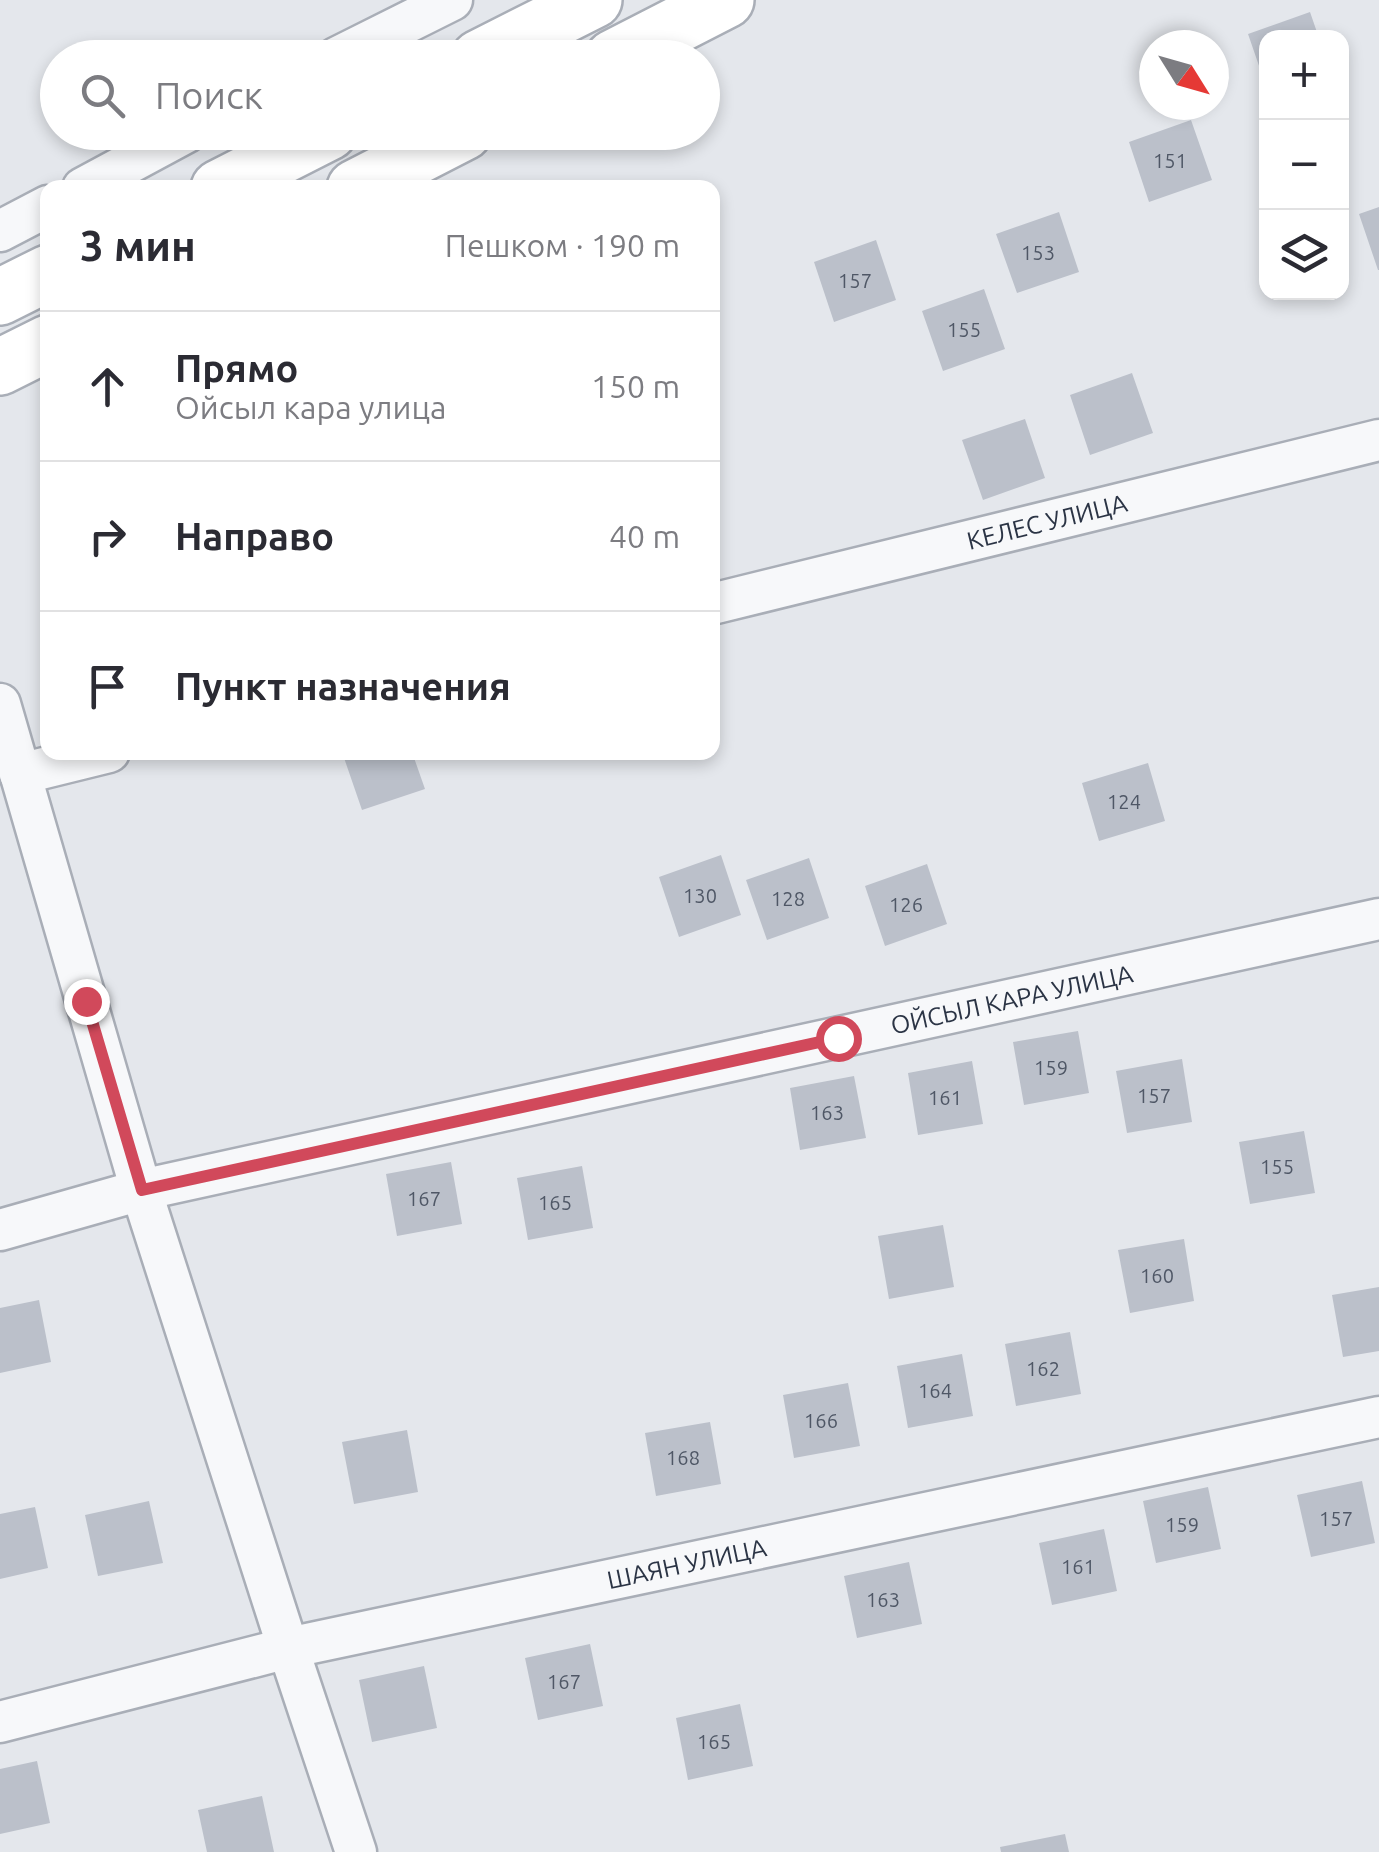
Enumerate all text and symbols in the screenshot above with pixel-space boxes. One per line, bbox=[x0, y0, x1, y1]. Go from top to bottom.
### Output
north arrow bbox=[1139, 30, 1229, 120]
map controls bbox=[1259, 30, 1349, 300]
button: + bbox=[1259, 30, 1349, 120]
search box bbox=[40, 40, 720, 150]
icon: search bbox=[75, 68, 130, 123]
text: Поиск bbox=[155, 74, 263, 116]
button: − bbox=[1259, 120, 1349, 210]
house number: 151 bbox=[1153, 149, 1187, 172]
button: layers bbox=[1259, 210, 1349, 300]
text: 3 мин bbox=[80, 222, 196, 269]
text: Пешком · 190 m bbox=[445, 227, 680, 263]
house number: 153 bbox=[1021, 241, 1055, 264]
house number: 157 bbox=[838, 269, 872, 292]
house number: 155 bbox=[947, 318, 981, 341]
text: Прямо bbox=[175, 347, 298, 389]
icon: ahead bbox=[80, 359, 135, 414]
text: 150 m bbox=[591, 368, 680, 404]
text: Ойсыл кара улица bbox=[175, 389, 447, 425]
street label: КЕЛЕС УЛИЦА bbox=[964, 488, 1130, 555]
icon: right bbox=[80, 509, 135, 564]
text: Направо bbox=[175, 515, 334, 557]
text: 40 m bbox=[609, 518, 680, 554]
icon: arrive bbox=[80, 659, 135, 714]
text: Пункт назначения bbox=[175, 665, 511, 707]
house number: 124 bbox=[1107, 790, 1141, 813]
house number: 130 bbox=[683, 884, 717, 907]
house number: 128 bbox=[771, 887, 805, 910]
house number: 126 bbox=[889, 893, 923, 916]
street label: ОЙСЫЛ КАРА УЛИЦА bbox=[888, 959, 1136, 1039]
route end bbox=[64, 979, 110, 1025]
route start bbox=[816, 1016, 862, 1062]
house number: 159 bbox=[1034, 1056, 1068, 1079]
house number: 157 bbox=[1137, 1084, 1171, 1107]
house number: 161 bbox=[928, 1086, 962, 1109]
house number: 163 bbox=[810, 1101, 844, 1124]
house number: 155 bbox=[1260, 1155, 1294, 1178]
house number: 167 bbox=[407, 1187, 441, 1210]
house number: 165 bbox=[538, 1191, 572, 1214]
house number: 160 bbox=[1140, 1264, 1174, 1287]
house number: 162 bbox=[1026, 1357, 1060, 1380]
house number: 164 bbox=[918, 1379, 952, 1402]
house number: 166 bbox=[804, 1409, 838, 1432]
house number: 168 bbox=[666, 1446, 700, 1469]
house number: 157 bbox=[1319, 1507, 1353, 1530]
house number: 159 bbox=[1165, 1513, 1199, 1536]
street label: ШАЯН УЛИЦА bbox=[605, 1533, 769, 1594]
house number: 161 bbox=[1061, 1555, 1095, 1578]
house number: 163 bbox=[866, 1588, 900, 1611]
house number: 167 bbox=[547, 1670, 581, 1693]
house number: 165 bbox=[697, 1730, 731, 1753]

